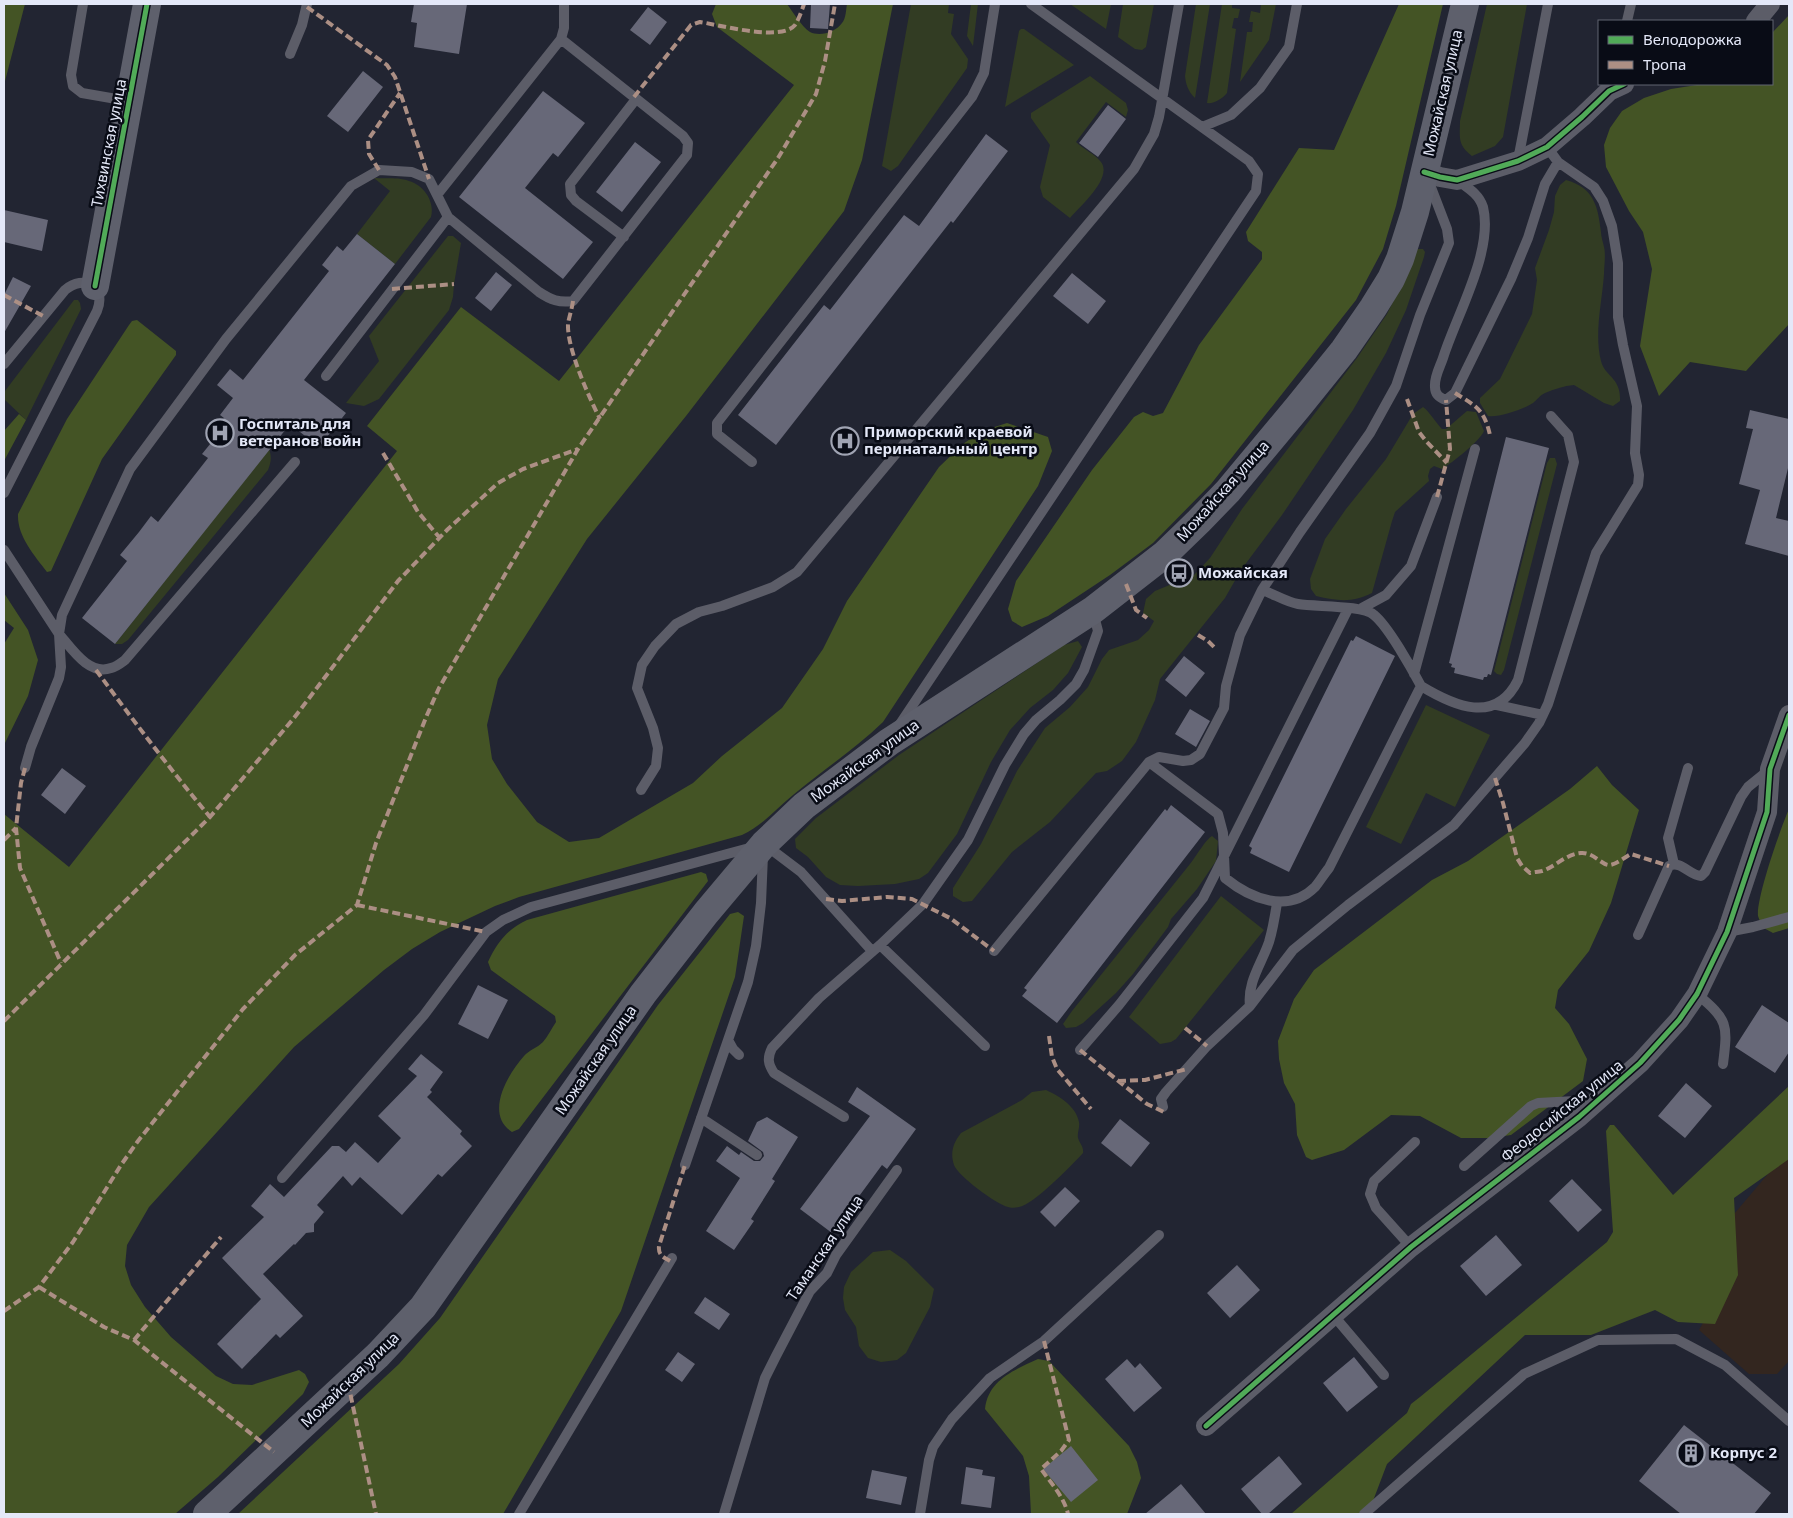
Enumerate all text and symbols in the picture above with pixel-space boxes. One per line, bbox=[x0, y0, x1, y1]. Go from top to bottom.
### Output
legend bbox=[1598, 20, 1773, 85]
street label: Можайская улица bbox=[1418, 27, 1466, 158]
text: Велодорожка bbox=[1643, 29, 1742, 49]
text: Тропа bbox=[1643, 54, 1686, 74]
street label: Тихвинская улица bbox=[86, 77, 130, 209]
place label: Госпиталь для ветеранов войн bbox=[239, 413, 361, 450]
hospital icon: Госпиталь для ветеранов войн bbox=[205, 418, 235, 448]
place label: Приморский краевой перинатальный центр bbox=[864, 421, 1038, 458]
hospital icon: Приморский краевой перинатальный центр bbox=[830, 426, 860, 456]
street label: Можайская улица bbox=[1172, 436, 1273, 545]
bus stop icon: Можайская bbox=[1164, 558, 1194, 588]
place label: Можайская bbox=[1198, 562, 1288, 582]
street label: Можайская улица bbox=[806, 714, 923, 806]
street label: Можайская улица bbox=[550, 1001, 640, 1118]
street label: Феодосийская улица bbox=[1496, 1055, 1627, 1166]
street label: Таманская улица bbox=[781, 1191, 867, 1304]
street label: Можайская улица bbox=[296, 1327, 403, 1431]
building icon: Корпус 2 bbox=[1676, 1438, 1706, 1468]
place label: Корпус 2 bbox=[1710, 1442, 1778, 1462]

